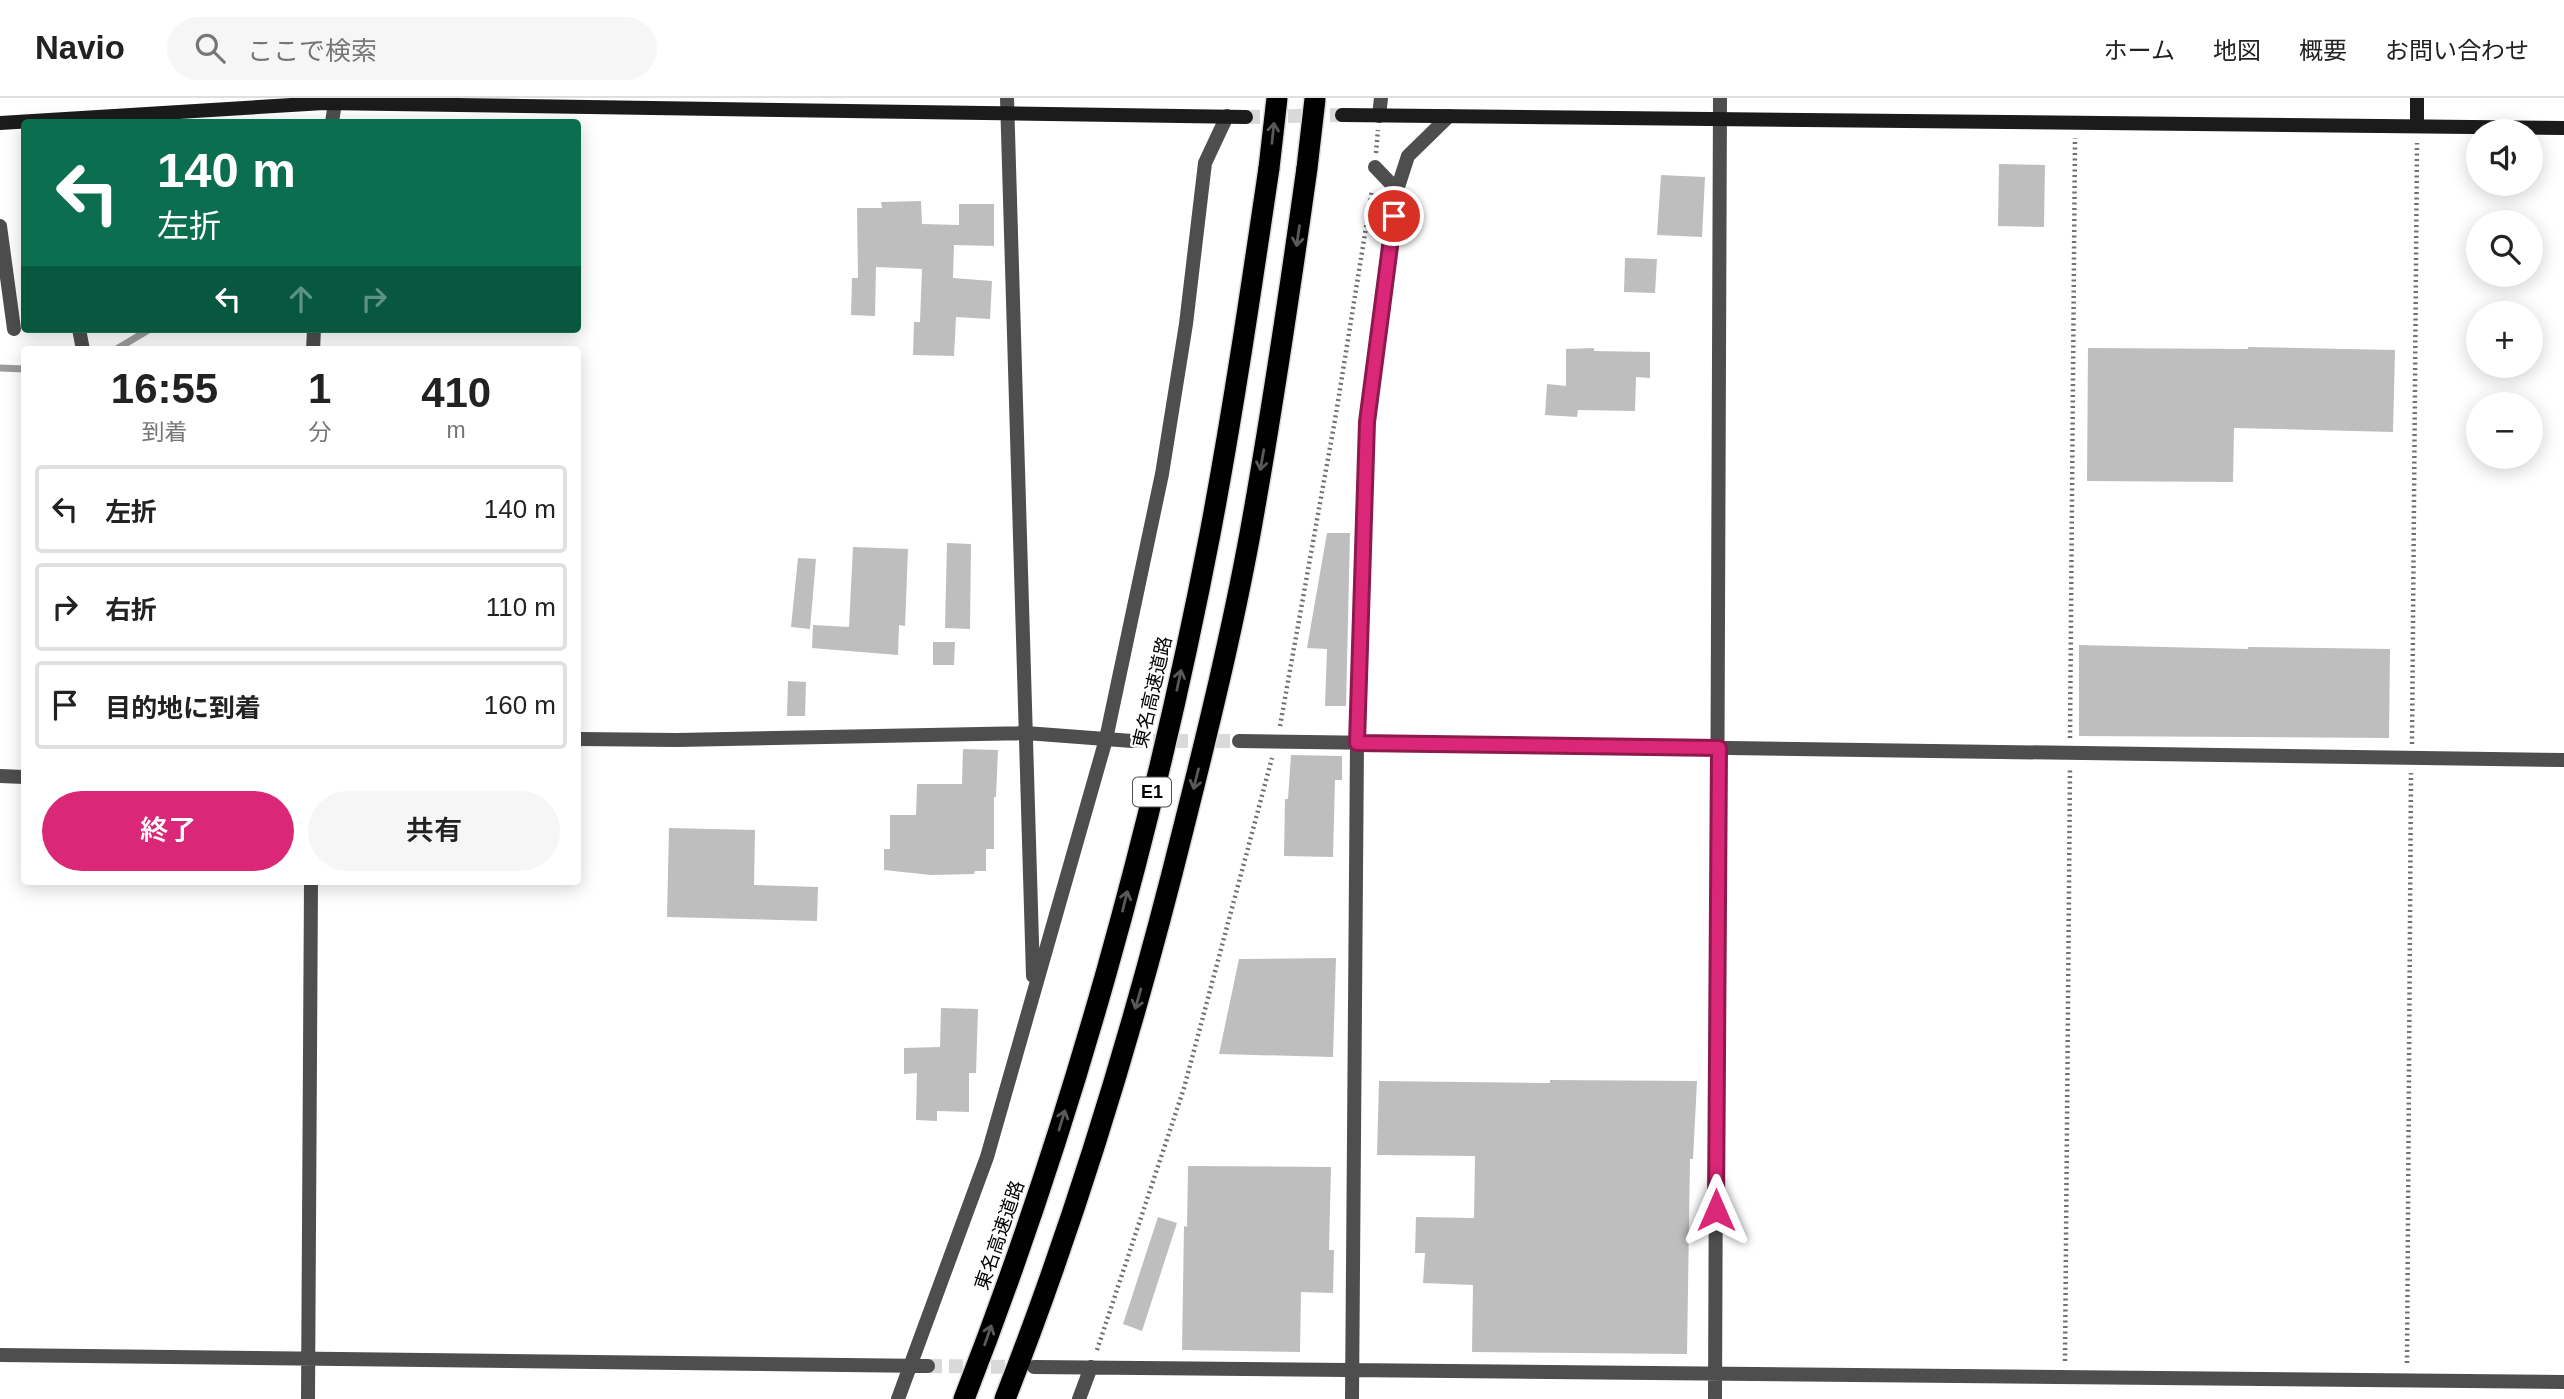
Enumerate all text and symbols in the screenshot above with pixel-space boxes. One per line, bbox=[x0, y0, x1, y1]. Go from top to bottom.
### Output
search box bbox=[167, 17, 657, 80]
text: Navio bbox=[35, 29, 125, 66]
icon: search bbox=[191, 29, 229, 67]
text: ここで検索 bbox=[247, 36, 377, 66]
text: ホーム bbox=[2104, 37, 2175, 64]
text: 地図 bbox=[2213, 37, 2261, 64]
text: 概要 bbox=[2299, 37, 2347, 64]
text: お問い合わせ bbox=[2385, 37, 2529, 64]
map controls bbox=[2466, 119, 2543, 469]
button: sound bbox=[2466, 119, 2543, 196]
one-way arrow bbox=[1267, 122, 1280, 145]
text: 140 m bbox=[157, 143, 296, 197]
icon: left bbox=[42, 147, 133, 238]
pin bbox=[1364, 186, 1424, 246]
icon: arrive bbox=[1375, 197, 1413, 235]
text: 左折 bbox=[157, 208, 221, 244]
button: search bbox=[2466, 210, 2543, 287]
one-way arrow bbox=[1291, 224, 1304, 246]
icon: left bbox=[209, 280, 247, 318]
icon: ahead bbox=[282, 280, 320, 318]
icon: right bbox=[355, 280, 393, 318]
button: + bbox=[2466, 301, 2543, 378]
text: 16:55 bbox=[111, 365, 218, 412]
text: 1 bbox=[308, 365, 331, 412]
text: 410 bbox=[421, 369, 491, 416]
button: − bbox=[2466, 392, 2543, 469]
text: m bbox=[447, 417, 466, 443]
text: 到着 bbox=[141, 419, 187, 445]
text: 分 bbox=[308, 419, 331, 445]
one-way arrow bbox=[1255, 448, 1268, 471]
icon: left bbox=[46, 490, 84, 528]
text: 140 m bbox=[484, 494, 556, 524]
text: 左折 bbox=[105, 497, 157, 527]
icon: right bbox=[46, 588, 84, 626]
text: 110 m bbox=[486, 592, 556, 622]
text: 右折 bbox=[105, 595, 157, 625]
street label: 東名高速道路 bbox=[1129, 634, 1176, 750]
one-way arrow bbox=[1172, 669, 1186, 692]
icon: arrive bbox=[46, 686, 84, 724]
text: 160 m bbox=[484, 690, 556, 720]
text: 目的地に到着 bbox=[105, 693, 261, 723]
one-way arrow bbox=[1189, 767, 1202, 790]
road number: E1 bbox=[1133, 778, 1171, 806]
button: 終了 bbox=[42, 791, 294, 871]
button: 共有 bbox=[308, 791, 560, 871]
one-way arrow bbox=[1119, 891, 1132, 913]
one-way arrow bbox=[1131, 988, 1144, 1010]
one-way arrow bbox=[1056, 1109, 1069, 1131]
position arrow bbox=[1679, 1173, 1753, 1247]
street label: 東名高速道路 bbox=[971, 1178, 1028, 1292]
one-way arrow bbox=[983, 1325, 995, 1347]

